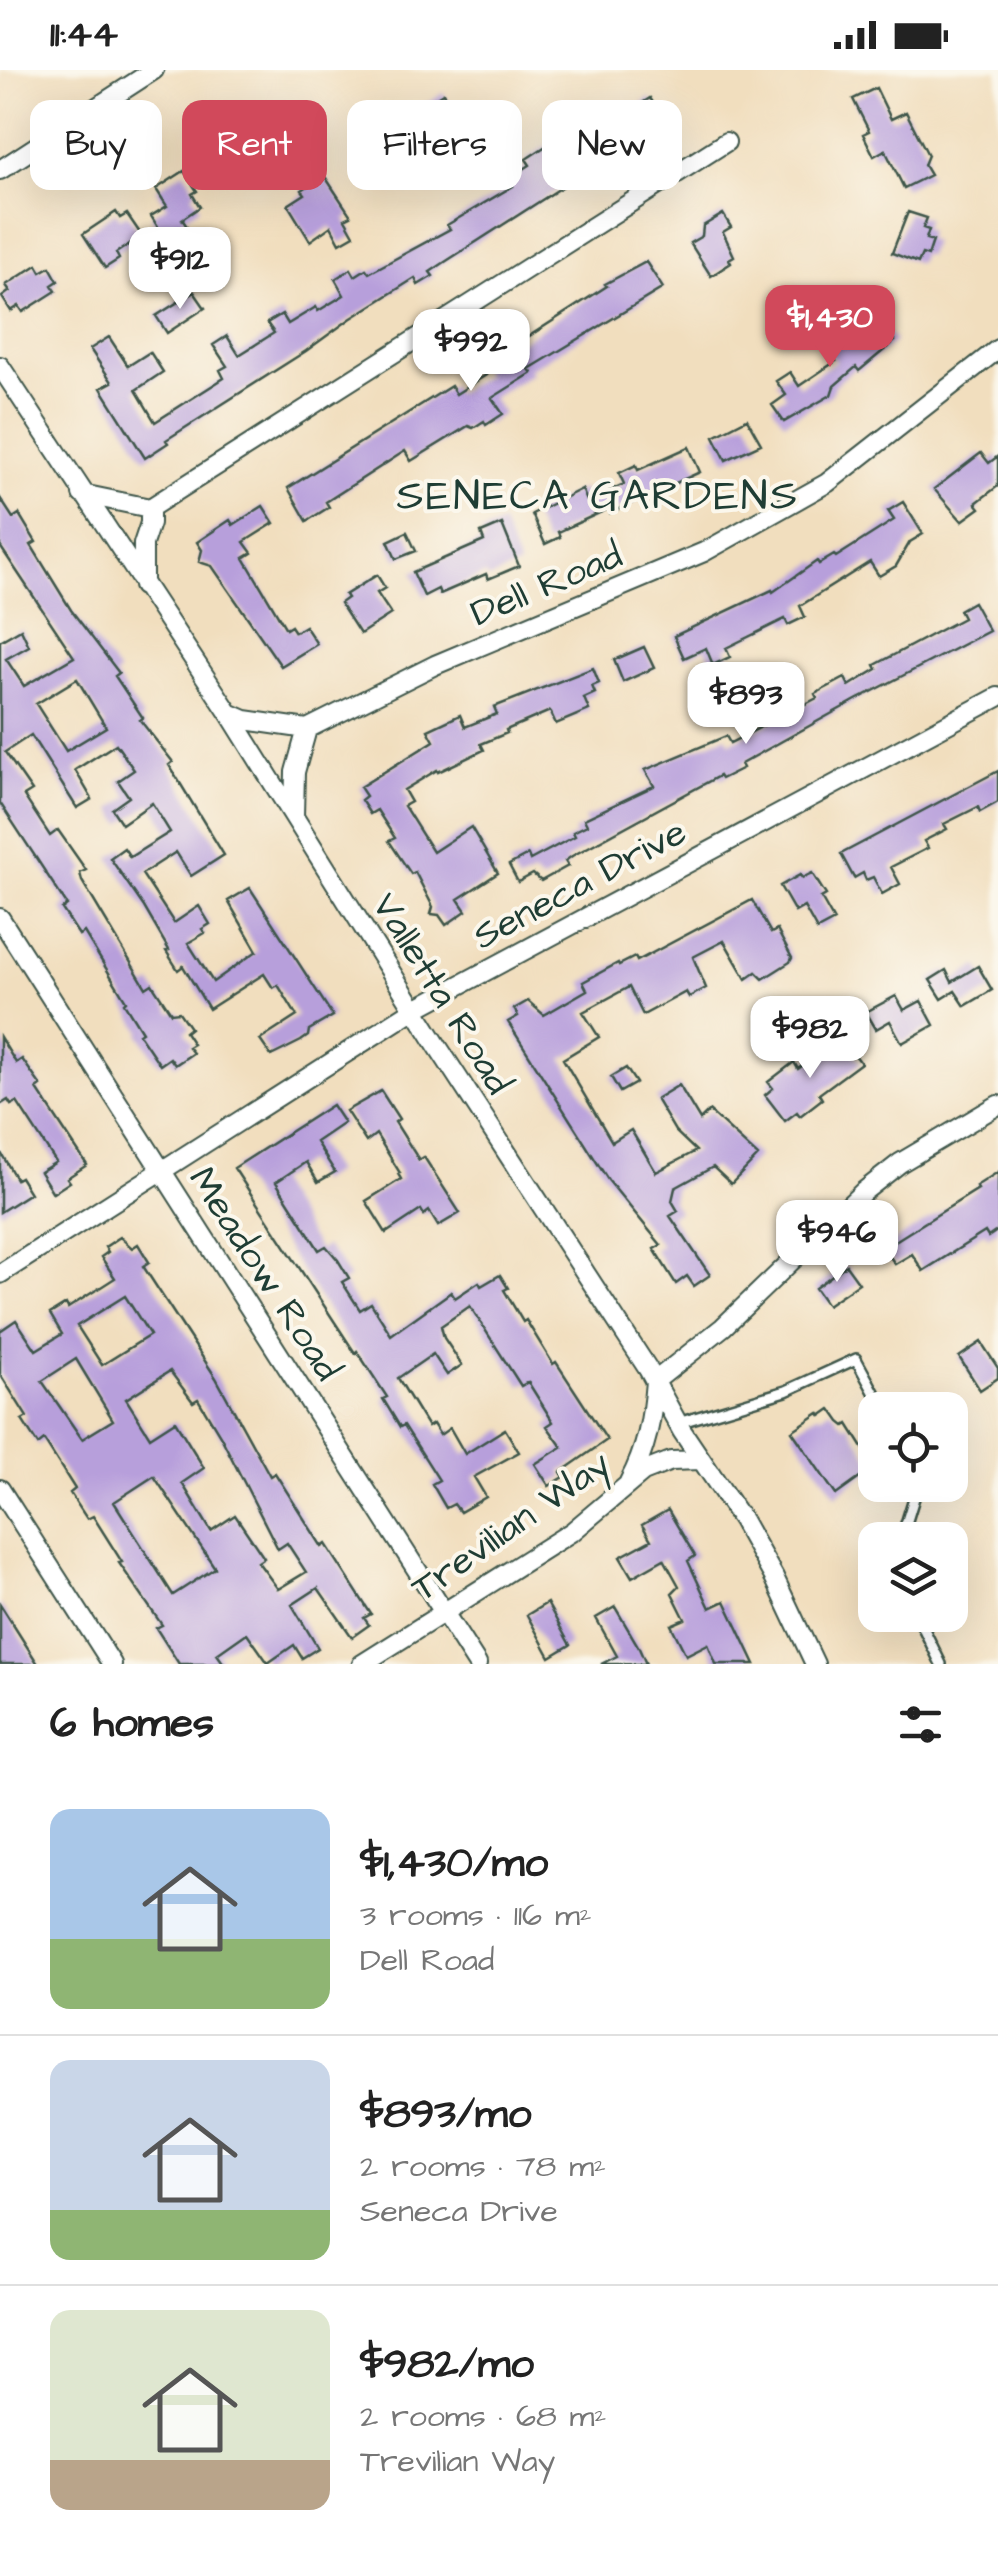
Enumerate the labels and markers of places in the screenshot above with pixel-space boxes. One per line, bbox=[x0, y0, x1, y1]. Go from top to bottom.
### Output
pin: $912 bbox=[121, 227, 239, 312]
pin: $1,430 bbox=[749, 285, 911, 370]
pin: $992 bbox=[412, 309, 530, 394]
pin: $893 bbox=[687, 662, 805, 747]
pin: $982 bbox=[751, 996, 869, 1081]
pin: $946 bbox=[778, 1200, 896, 1285]

